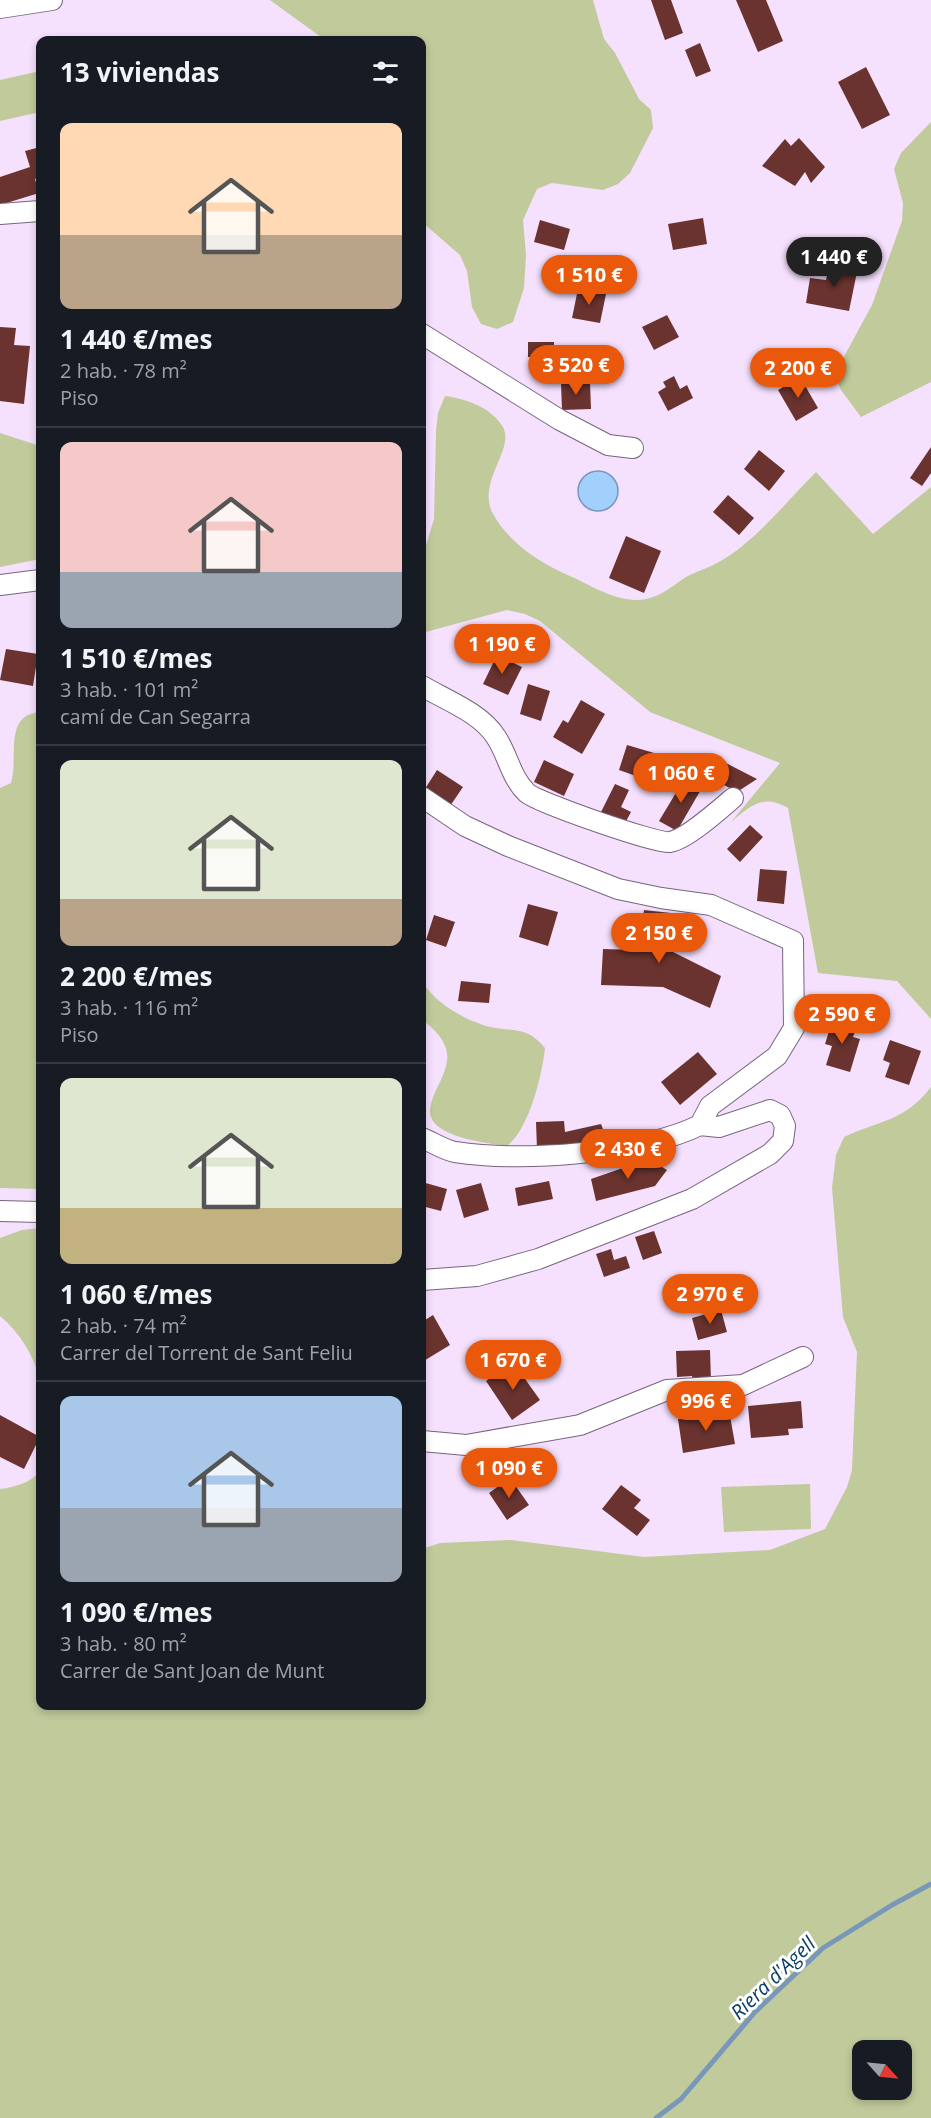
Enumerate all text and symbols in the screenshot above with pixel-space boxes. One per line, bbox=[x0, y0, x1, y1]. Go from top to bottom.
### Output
text: 13 viviendas bbox=[60, 54, 219, 90]
icon: filters bbox=[369, 56, 402, 89]
icon: home bbox=[177, 162, 285, 270]
pin: 1 440 € bbox=[779, 237, 889, 288]
text: 1 440 € bbox=[800, 243, 868, 270]
pin: 1 510 € bbox=[534, 255, 644, 306]
text: 1 510 € bbox=[555, 261, 623, 288]
text: 1 440 €/mes bbox=[60, 321, 212, 357]
pin: 3 520 € bbox=[521, 345, 631, 396]
pin: 2 200 € bbox=[743, 348, 853, 399]
text: 3 520 € bbox=[542, 351, 610, 378]
text: 2 200 € bbox=[764, 354, 832, 381]
text: 2 hab. · 78 m² bbox=[60, 357, 187, 384]
text: Piso bbox=[60, 384, 99, 411]
icon: home bbox=[177, 481, 285, 589]
pin: 1 190 € bbox=[447, 624, 557, 675]
text: 1 190 € bbox=[468, 630, 536, 657]
text: 1 510 €/mes bbox=[60, 640, 212, 676]
text: 3 hab. · 101 m² bbox=[60, 676, 198, 703]
text: camí de Can Segarra bbox=[60, 703, 251, 730]
pin: 1 060 € bbox=[626, 753, 736, 804]
text: 1 060 € bbox=[647, 759, 715, 786]
icon: home bbox=[177, 799, 285, 907]
pin: 2 150 € bbox=[604, 913, 714, 964]
text: 2 150 € bbox=[625, 919, 693, 946]
text: 2 200 €/mes bbox=[60, 958, 212, 994]
text: 3 hab. · 116 m² bbox=[60, 994, 198, 1021]
pin: 2 590 € bbox=[787, 994, 897, 1045]
text: 2 590 € bbox=[808, 1000, 876, 1027]
text: Piso bbox=[60, 1021, 99, 1048]
icon: home bbox=[177, 1117, 285, 1225]
pin: 2 430 € bbox=[573, 1129, 683, 1180]
text: 2 430 € bbox=[594, 1135, 662, 1162]
pin: 2 970 € bbox=[655, 1274, 765, 1325]
text: 1 060 €/mes bbox=[60, 1276, 212, 1312]
text: 2 970 € bbox=[676, 1280, 744, 1307]
text: 2 hab. · 74 m² bbox=[60, 1312, 187, 1339]
text: Carrer del Torrent de Sant Feliu bbox=[60, 1339, 353, 1366]
pin: 1 670 € bbox=[458, 1340, 568, 1391]
text: 1 670 € bbox=[479, 1346, 547, 1373]
pin: 996 € bbox=[664, 1381, 748, 1432]
text: 996 € bbox=[681, 1387, 731, 1414]
icon: home bbox=[177, 1435, 285, 1543]
pin: 1 090 € bbox=[454, 1448, 564, 1499]
text: 1 090 € bbox=[475, 1454, 543, 1481]
text: 1 090 €/mes bbox=[60, 1594, 212, 1630]
text: 3 hab. · 80 m² bbox=[60, 1630, 187, 1657]
text: Carrer de Sant Joan de Munt bbox=[60, 1657, 324, 1684]
water label: Riera d'Agell bbox=[724, 1930, 822, 2025]
north arrow bbox=[852, 2040, 912, 2100]
map controls bbox=[852, 2040, 912, 2100]

